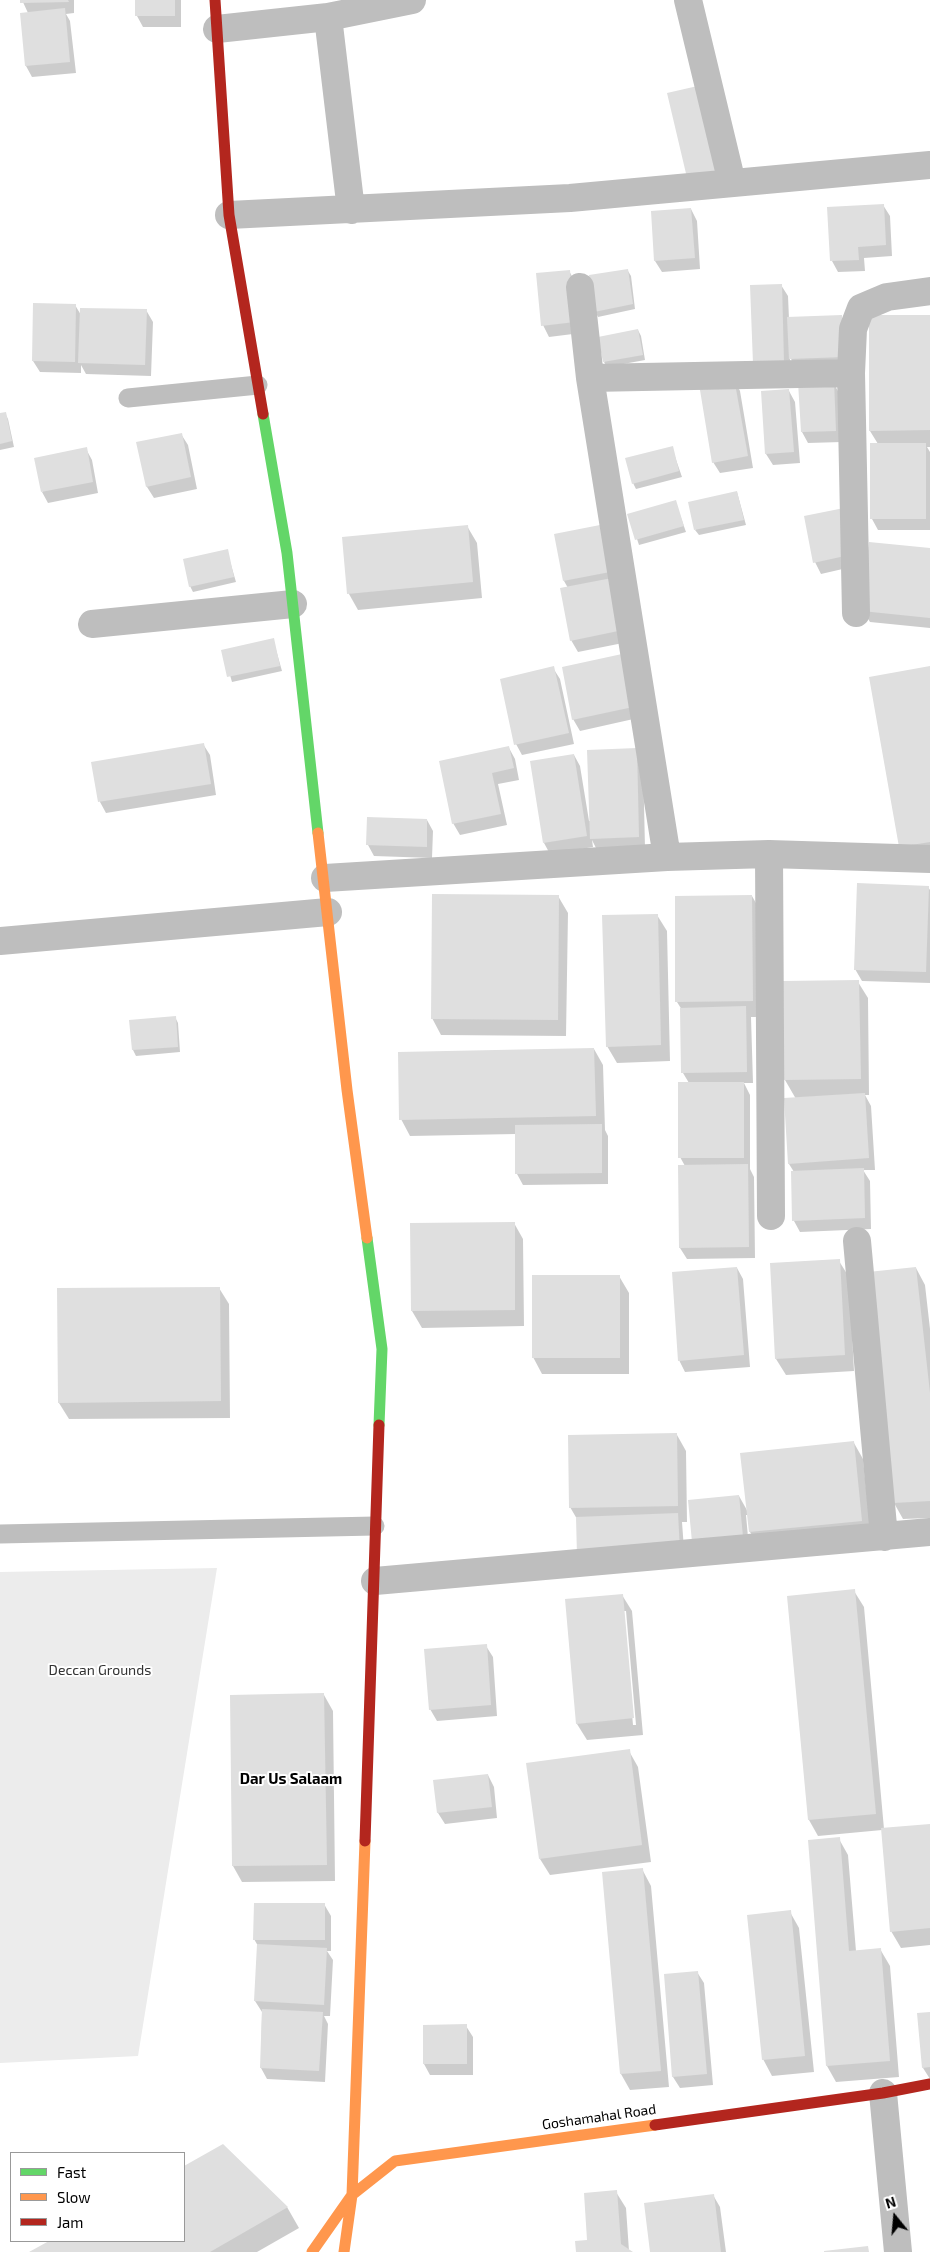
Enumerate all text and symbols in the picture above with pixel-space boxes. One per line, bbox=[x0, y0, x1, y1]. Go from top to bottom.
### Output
park label: Deccan Grounds bbox=[49, 1662, 151, 1678]
district label: Dar Us Salaam bbox=[240, 1770, 342, 1788]
street label: Goshamahal Road bbox=[541, 2101, 657, 2133]
legend bbox=[10, 2152, 185, 2242]
text: Fast bbox=[57, 2163, 86, 2181]
text: Slow bbox=[57, 2188, 91, 2206]
north arrow bbox=[870, 2192, 920, 2242]
text: N bbox=[883, 2193, 898, 2212]
text: Jam bbox=[57, 2213, 83, 2231]

